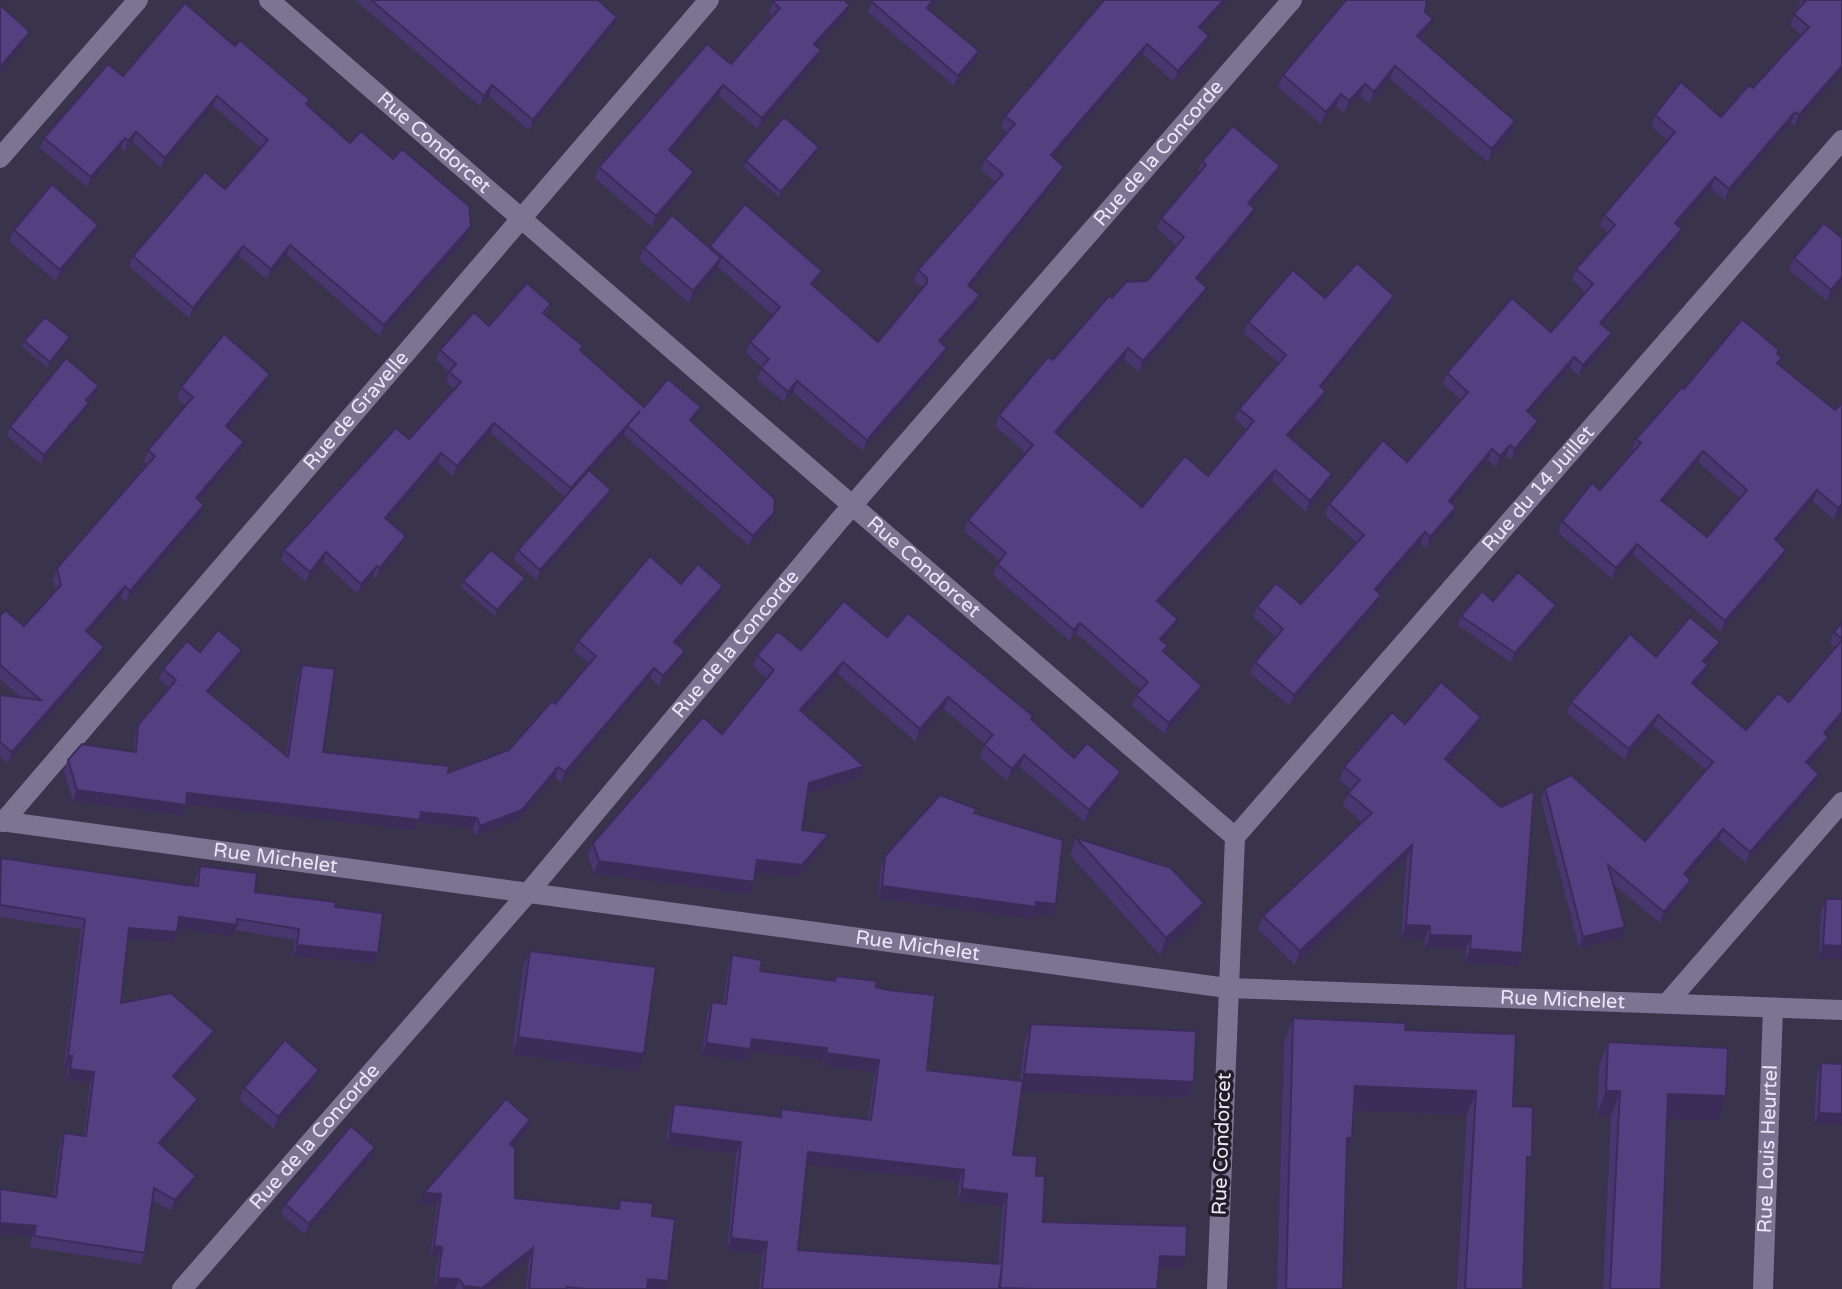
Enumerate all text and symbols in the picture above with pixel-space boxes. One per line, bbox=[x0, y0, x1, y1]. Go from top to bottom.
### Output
street label: Rue de la Concorde bbox=[1089, 75, 1229, 231]
street label: Rue Condorcet bbox=[372, 87, 496, 199]
street label: Rue de Gravelle bbox=[298, 346, 414, 475]
street label: Rue du 14 Juillet bbox=[1477, 421, 1600, 556]
street label: Rue Condorcet bbox=[862, 511, 986, 623]
street label: Rue de la Concorde bbox=[667, 565, 804, 723]
street label: Rue Michelet bbox=[212, 838, 339, 879]
street label: Rue Michelet bbox=[854, 926, 982, 966]
street label: Rue Michelet bbox=[1499, 986, 1626, 1014]
street label: Rue de la Concorde bbox=[245, 1059, 385, 1215]
street label: Rue Louis Heurtel bbox=[1753, 1064, 1783, 1234]
street label: Rue Condorcet bbox=[1208, 1072, 1236, 1216]

